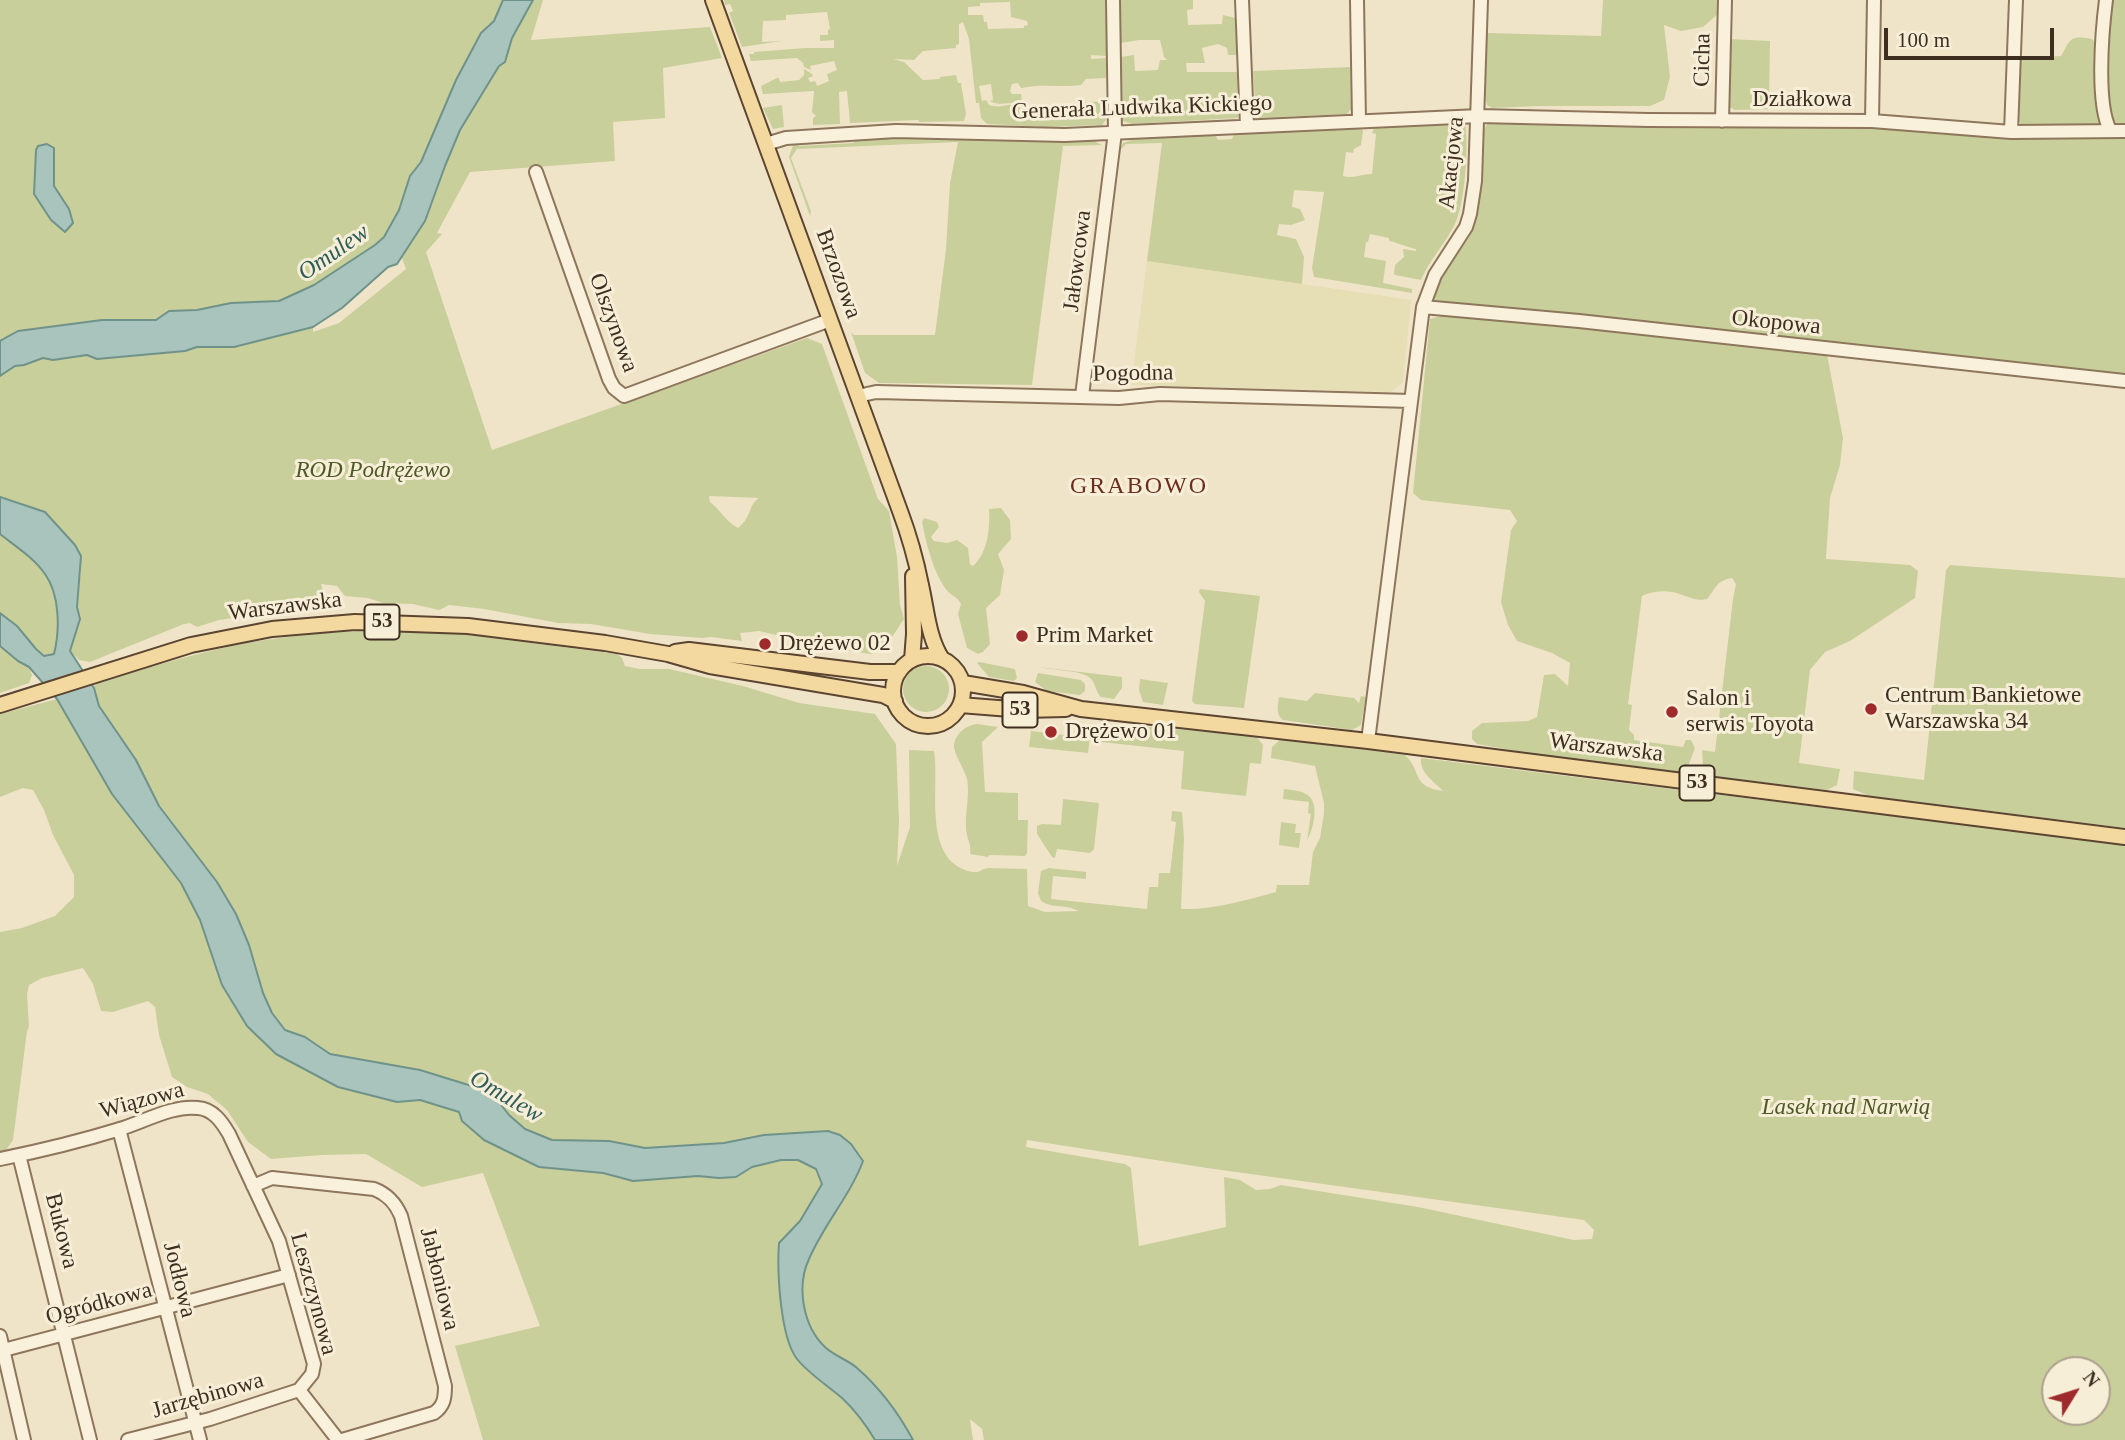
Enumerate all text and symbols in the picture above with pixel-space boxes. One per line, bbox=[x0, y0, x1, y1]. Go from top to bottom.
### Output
scale bar bbox=[1887, 14, 2057, 58]
text: 100 m bbox=[1897, 28, 1950, 52]
street label: Cicha bbox=[1689, 33, 1717, 87]
street label: Działkowa bbox=[1752, 86, 1852, 114]
street label: Generała Ludwika Kickiego bbox=[1011, 90, 1273, 126]
street label: Akacjowa bbox=[1433, 115, 1471, 211]
street label: Jałowcowa bbox=[1058, 209, 1098, 313]
water label: Omulew bbox=[293, 218, 375, 288]
street label: Brzozowa bbox=[809, 225, 867, 323]
street label: Olszynowa bbox=[582, 270, 644, 376]
street label: Okopowa bbox=[1730, 305, 1822, 341]
street label: Pogodna bbox=[1093, 359, 1173, 389]
park label: ROD Podrężewo bbox=[295, 457, 451, 485]
district label: GRABOWO bbox=[1071, 473, 1207, 501]
street label: Warszawska bbox=[227, 586, 343, 628]
road number: 53 bbox=[364, 604, 400, 640]
place label: Prim Market bbox=[1036, 622, 1153, 650]
marker: Prim Market bbox=[1014, 628, 1030, 644]
place label: Drężewo 02 bbox=[779, 630, 891, 658]
marker: Drężewo 02 bbox=[757, 636, 773, 652]
place label: Centrum Bankietowe Warszawska 34 bbox=[1885, 682, 2081, 736]
place label: Salon i serwis Toyota bbox=[1686, 685, 1814, 739]
road number: 53 bbox=[1002, 692, 1038, 728]
marker: Centrum Bankietowe Warszawska 34 bbox=[1863, 701, 1879, 717]
marker: Salon i serwis Toyota bbox=[1664, 704, 1680, 720]
place label: Drężewo 01 bbox=[1065, 718, 1177, 746]
marker: Drężewo 01 bbox=[1043, 724, 1059, 740]
street label: Warszawska bbox=[1548, 727, 1664, 769]
road number: 53 bbox=[1680, 766, 1714, 800]
water label: Omulew bbox=[464, 1065, 548, 1129]
street label: Wiązowa bbox=[97, 1077, 187, 1125]
park label: Lasek nad Narwią bbox=[1762, 1094, 1930, 1122]
street label: Bukowa bbox=[38, 1190, 84, 1272]
street label: Jabłoniowa bbox=[413, 1225, 465, 1333]
street label: Leszczynowa bbox=[283, 1230, 343, 1358]
street label: Jodłowa bbox=[156, 1239, 202, 1321]
street label: Ogródkowa bbox=[43, 1277, 155, 1331]
north arrow bbox=[2041, 1356, 2111, 1426]
street label: Jarzębinowa bbox=[149, 1367, 267, 1425]
text: N bbox=[2079, 1367, 2104, 1391]

